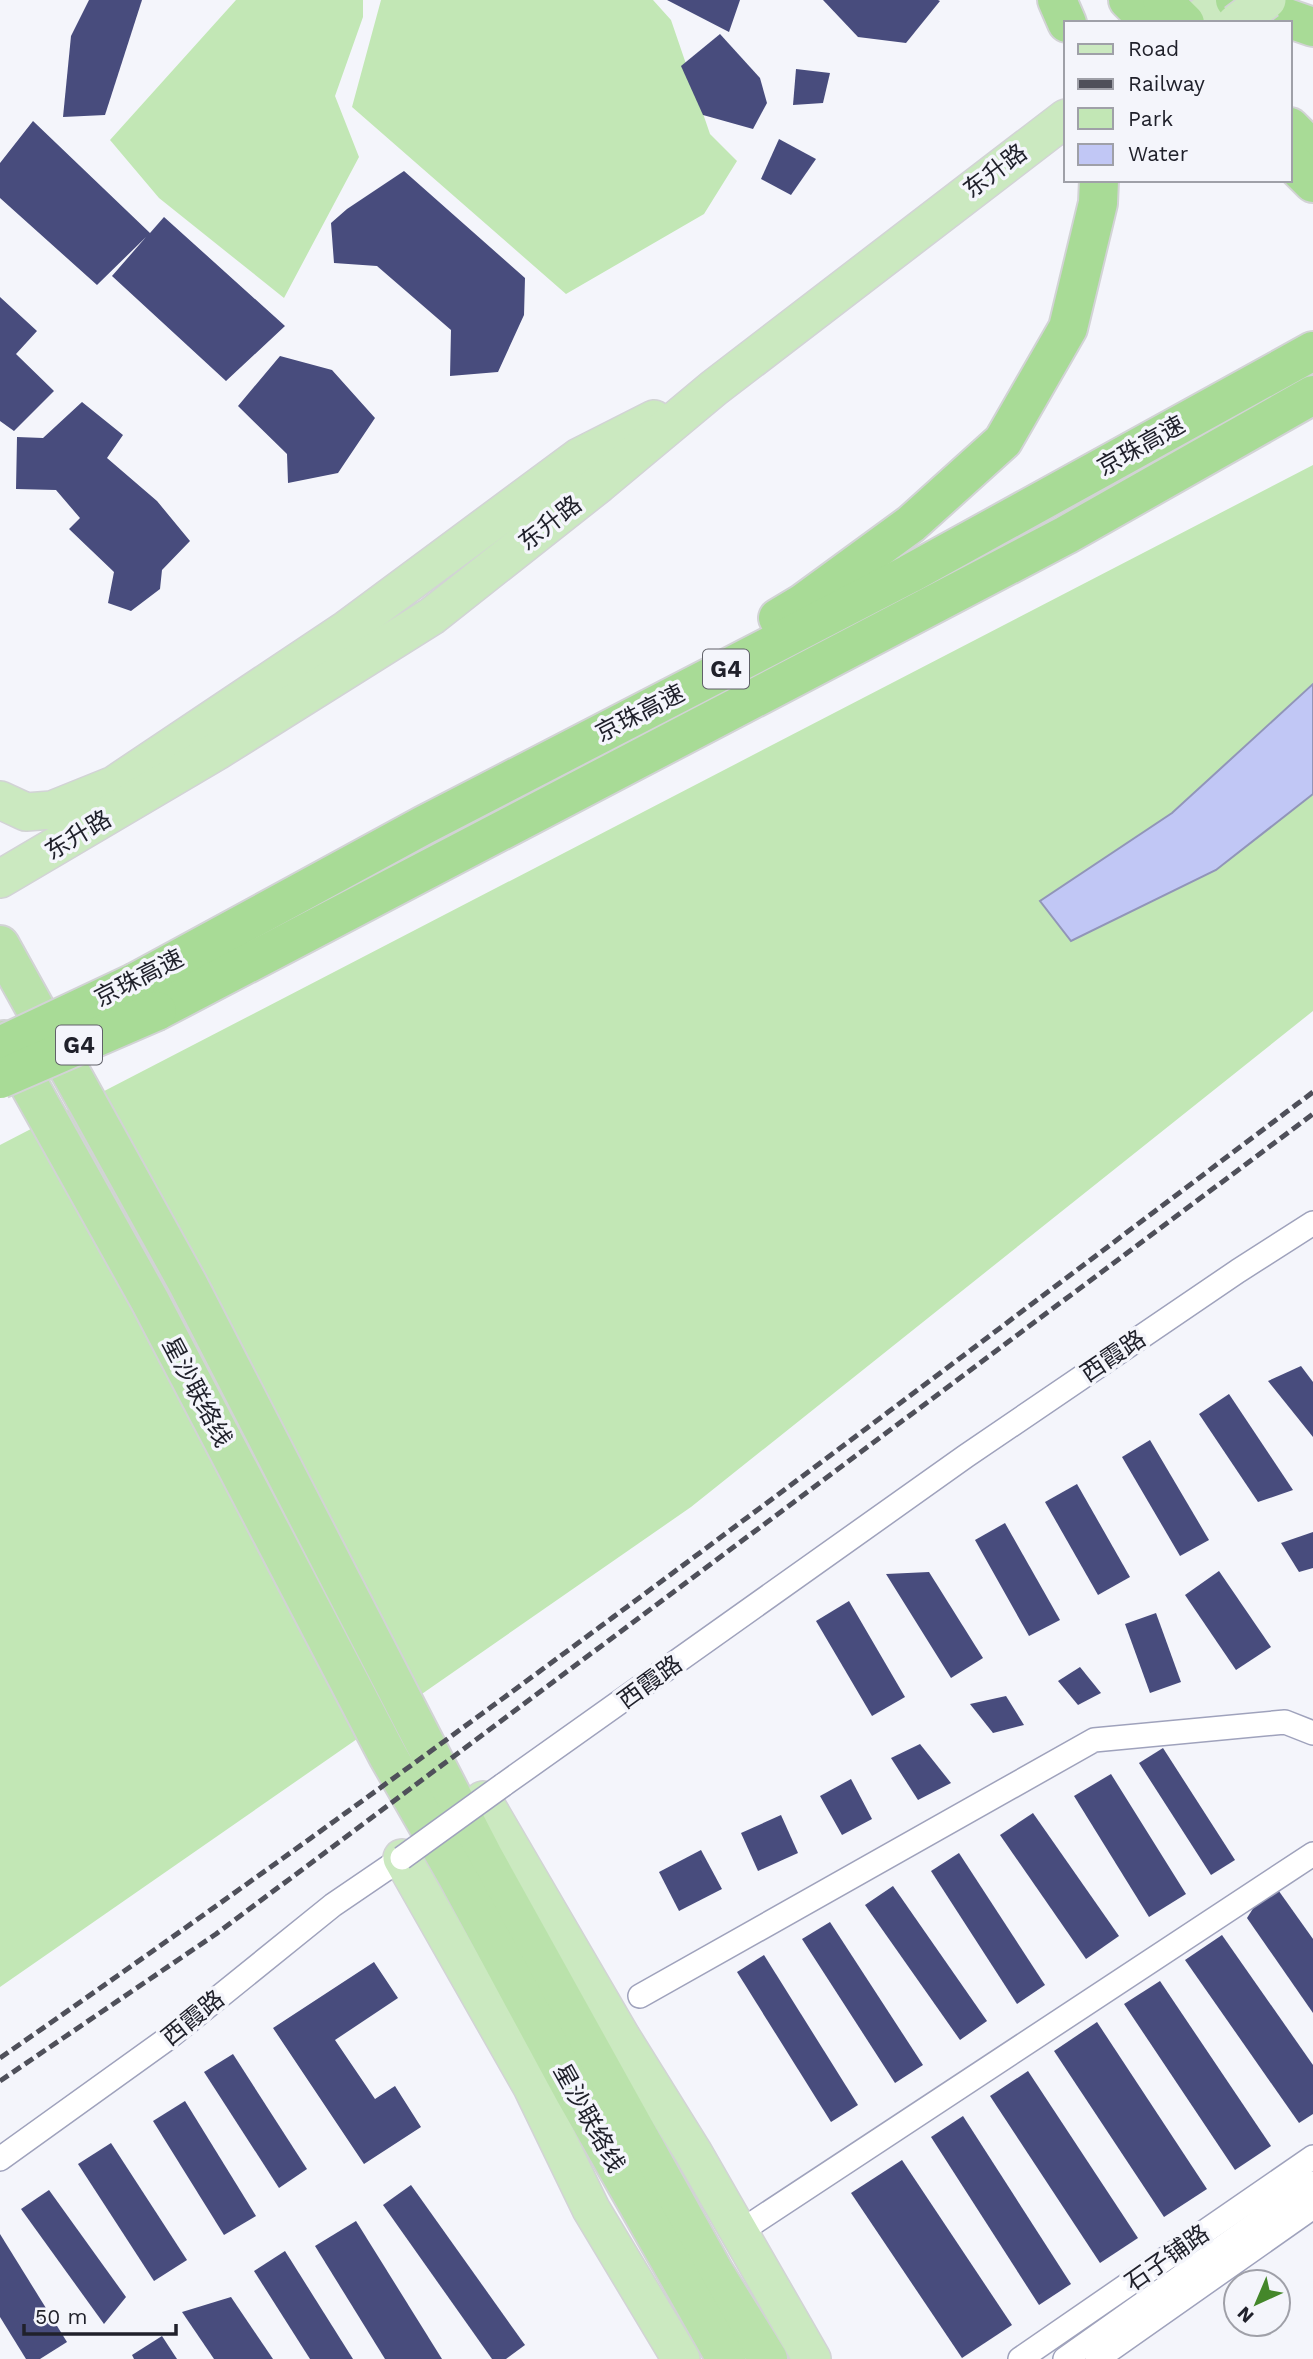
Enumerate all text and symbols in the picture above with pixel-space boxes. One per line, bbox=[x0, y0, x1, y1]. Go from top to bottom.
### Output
legend bbox=[1064, 21, 1292, 182]
text: Road bbox=[1128, 36, 1179, 61]
text: Railway bbox=[1128, 71, 1205, 96]
text: Park bbox=[1128, 106, 1173, 131]
street label: 东升路 bbox=[958, 138, 1032, 204]
text: Water bbox=[1128, 141, 1189, 166]
street label: 京珠高速 bbox=[1092, 410, 1190, 482]
street label: 东升路 bbox=[513, 490, 587, 556]
road number: G4 bbox=[703, 650, 749, 688]
street label: 京珠高速 bbox=[591, 679, 689, 747]
street label: 东升路 bbox=[40, 804, 116, 866]
street label: 京珠高速 bbox=[90, 944, 188, 1012]
road number: G4 bbox=[56, 1026, 102, 1064]
street label: 西霞路 bbox=[1075, 1324, 1151, 1388]
street label: 星沙联络线 bbox=[156, 1332, 238, 1452]
street label: 西霞路 bbox=[613, 1650, 687, 1714]
street label: 西霞路 bbox=[156, 1984, 230, 2052]
street label: 星沙联络线 bbox=[548, 2059, 630, 2177]
street label: 石子铺路 bbox=[1120, 2219, 1214, 2297]
north arrow bbox=[1222, 2268, 1292, 2338]
scale bar bbox=[24, 2292, 177, 2336]
text: N bbox=[1232, 2302, 1259, 2328]
text: 50 m bbox=[35, 2304, 87, 2329]

